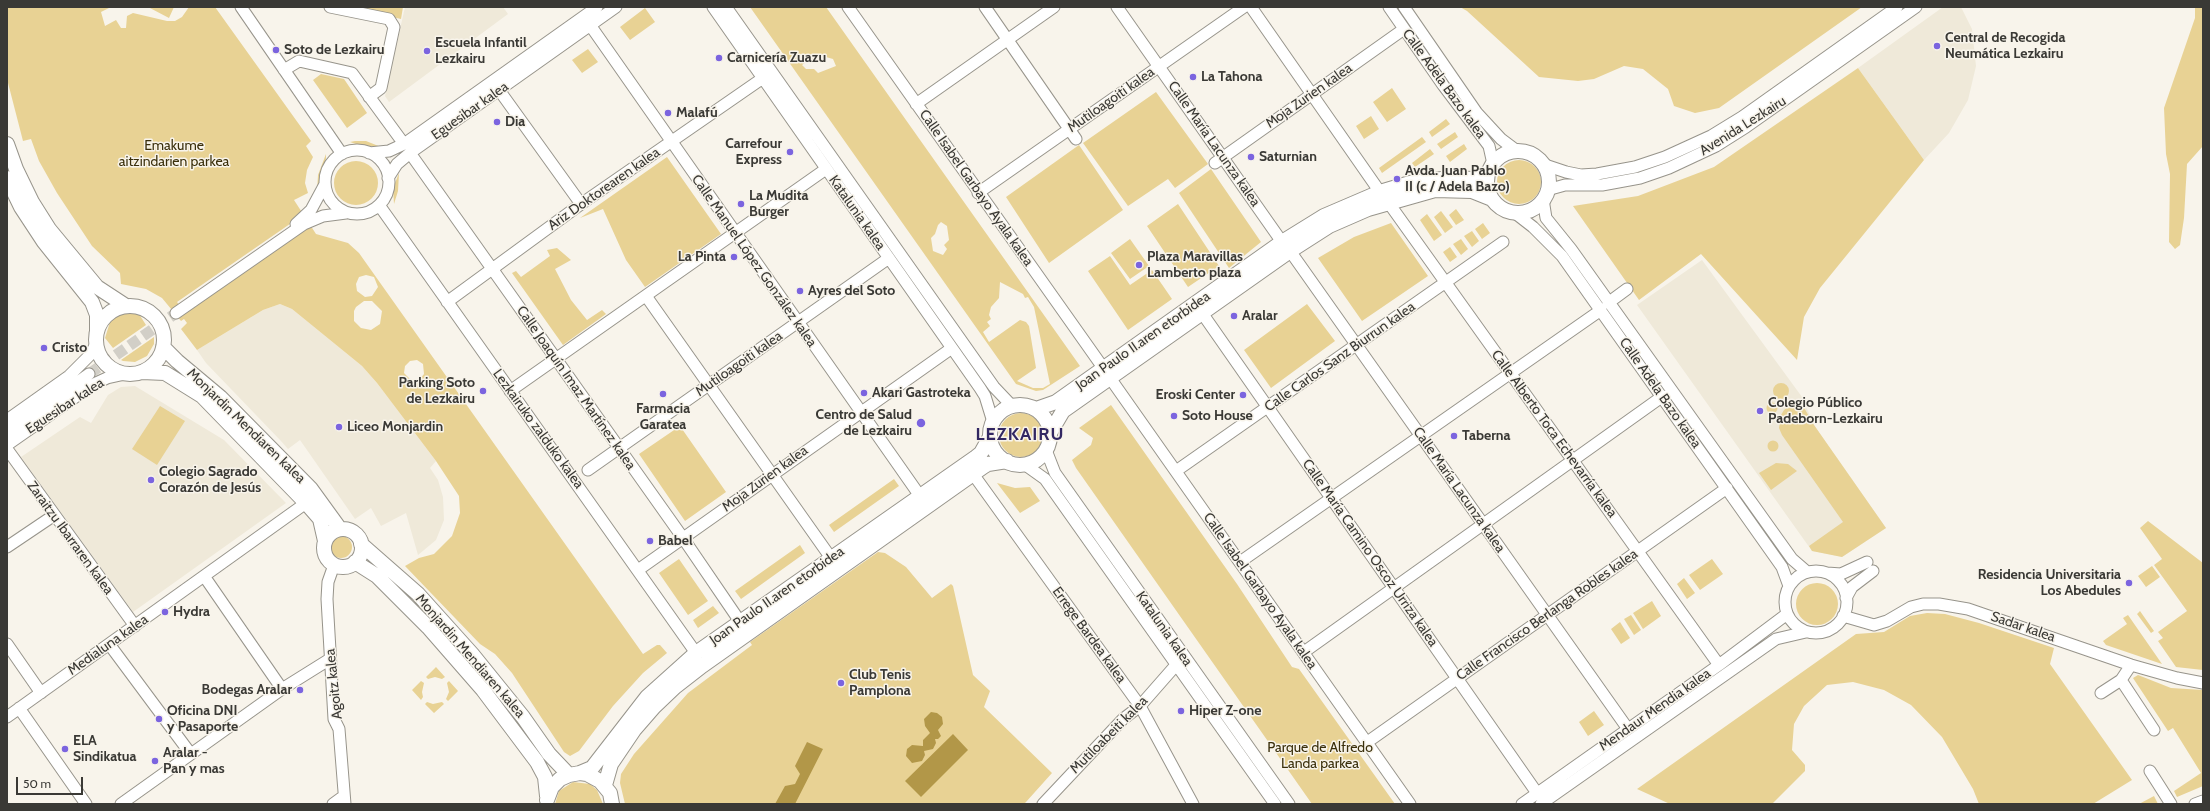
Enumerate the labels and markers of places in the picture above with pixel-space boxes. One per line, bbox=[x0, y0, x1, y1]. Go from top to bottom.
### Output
place label: Central de Recogida Neumática Lezkairu bbox=[1945, 30, 2065, 62]
place label: Escuela Infantil Lezkairu bbox=[435, 35, 527, 68]
marker: Central de Recogida Neumática Lezkairu bbox=[1932, 41, 1942, 51]
place label: Soto de Lezkairu bbox=[284, 42, 384, 58]
marker: Soto de Lezkairu bbox=[271, 45, 281, 55]
marker: Escuela Infantil Lezkairu bbox=[422, 46, 432, 56]
place label: Carnicería Zuazu bbox=[727, 50, 826, 66]
marker: Carnicería Zuazu bbox=[714, 53, 724, 63]
place label: La Tahona bbox=[1201, 69, 1263, 85]
marker: La Tahona bbox=[1188, 72, 1198, 82]
place label: Malafú bbox=[676, 105, 718, 121]
marker: Malafú bbox=[663, 108, 673, 118]
place label: Dia bbox=[505, 114, 525, 130]
marker: Dia bbox=[492, 117, 502, 127]
place label: Carrefour Express bbox=[725, 136, 782, 168]
marker: Carrefour Express bbox=[785, 147, 795, 157]
place label: Saturnian bbox=[1259, 149, 1317, 165]
marker: Saturnian bbox=[1246, 152, 1256, 162]
place label: Avda. Juan Pablo II (c / Adela Bazo) bbox=[1405, 163, 1510, 196]
marker: Avda. Juan Pablo II (c / Adela Bazo) bbox=[1392, 174, 1402, 184]
place label: La Mudita Burger bbox=[749, 188, 808, 220]
marker: La Mudita Burger bbox=[736, 199, 746, 209]
place label: La Pinta bbox=[678, 249, 726, 265]
place label: Plaza Maravillas Lamberto plaza bbox=[1147, 249, 1243, 282]
marker: La Pinta bbox=[729, 252, 739, 262]
marker: Plaza Maravillas Lamberto plaza bbox=[1134, 260, 1144, 270]
place label: Ayres del Soto bbox=[808, 283, 895, 299]
marker: Ayres del Soto bbox=[795, 286, 805, 296]
place label: Aralar bbox=[1242, 308, 1278, 324]
marker: Aralar bbox=[1229, 311, 1239, 321]
place label: Cristo bbox=[52, 340, 87, 356]
marker: Cristo bbox=[39, 343, 49, 353]
place label: Parking Soto de Lezkairu bbox=[398, 375, 475, 408]
place label: Akari Gastroteka bbox=[872, 385, 971, 401]
marker: Parking Soto de Lezkairu bbox=[478, 386, 488, 396]
place label: Eroski Center bbox=[1156, 387, 1235, 403]
marker: Akari Gastroteka bbox=[859, 388, 869, 398]
marker: Farmacia Garatea bbox=[658, 389, 668, 399]
marker: Eroski Center bbox=[1238, 390, 1248, 400]
place label: Colegio Público Padeborn-Lezkairu bbox=[1768, 395, 1883, 428]
place label: Farmacia Garatea bbox=[636, 401, 690, 434]
marker: Colegio Público Padeborn-Lezkairu bbox=[1755, 406, 1765, 416]
place label: Centro de Salud de Lezkairu bbox=[816, 407, 912, 440]
place label: Soto House bbox=[1182, 408, 1253, 424]
marker: Soto House bbox=[1169, 411, 1179, 421]
marker: Centro de Salud de Lezkairu bbox=[915, 417, 927, 429]
place label: Liceo Monjardin bbox=[347, 419, 443, 435]
marker: Liceo Monjardin bbox=[334, 422, 344, 432]
place label: Taberna bbox=[1462, 428, 1511, 444]
marker: Taberna bbox=[1449, 431, 1459, 441]
place label: Colegio Sagrado Corazón de Jesús bbox=[159, 464, 261, 496]
marker: Colegio Sagrado Corazón de Jesús bbox=[146, 475, 156, 485]
place label: Babel bbox=[658, 533, 693, 549]
marker: Babel bbox=[645, 536, 655, 546]
place label: Residencia Universitaria Los Abedules bbox=[1978, 567, 2121, 600]
marker: Residencia Universitaria Los Abedules bbox=[2124, 578, 2134, 588]
place label: Hydra bbox=[173, 604, 210, 620]
marker: Hydra bbox=[160, 607, 170, 617]
place label: Club Tenis Pamplona bbox=[849, 667, 911, 700]
marker: Club Tenis Pamplona bbox=[836, 678, 846, 688]
place label: Bodegas Aralar bbox=[201, 682, 292, 698]
marker: Bodegas Aralar bbox=[295, 685, 305, 695]
place label: Oficina DNI y Pasaporte bbox=[167, 703, 238, 736]
place label: Hiper Z-one bbox=[1189, 703, 1261, 719]
marker: Hiper Z-one bbox=[1176, 706, 1186, 716]
marker: Oficina DNI y Pasaporte bbox=[154, 714, 164, 724]
place label: ELA Sindikatua bbox=[73, 733, 137, 766]
marker: ELA Sindikatua bbox=[60, 744, 70, 754]
place label: Aralar - Pan y mas bbox=[163, 745, 225, 778]
marker: Aralar - Pan y mas bbox=[150, 756, 160, 766]

